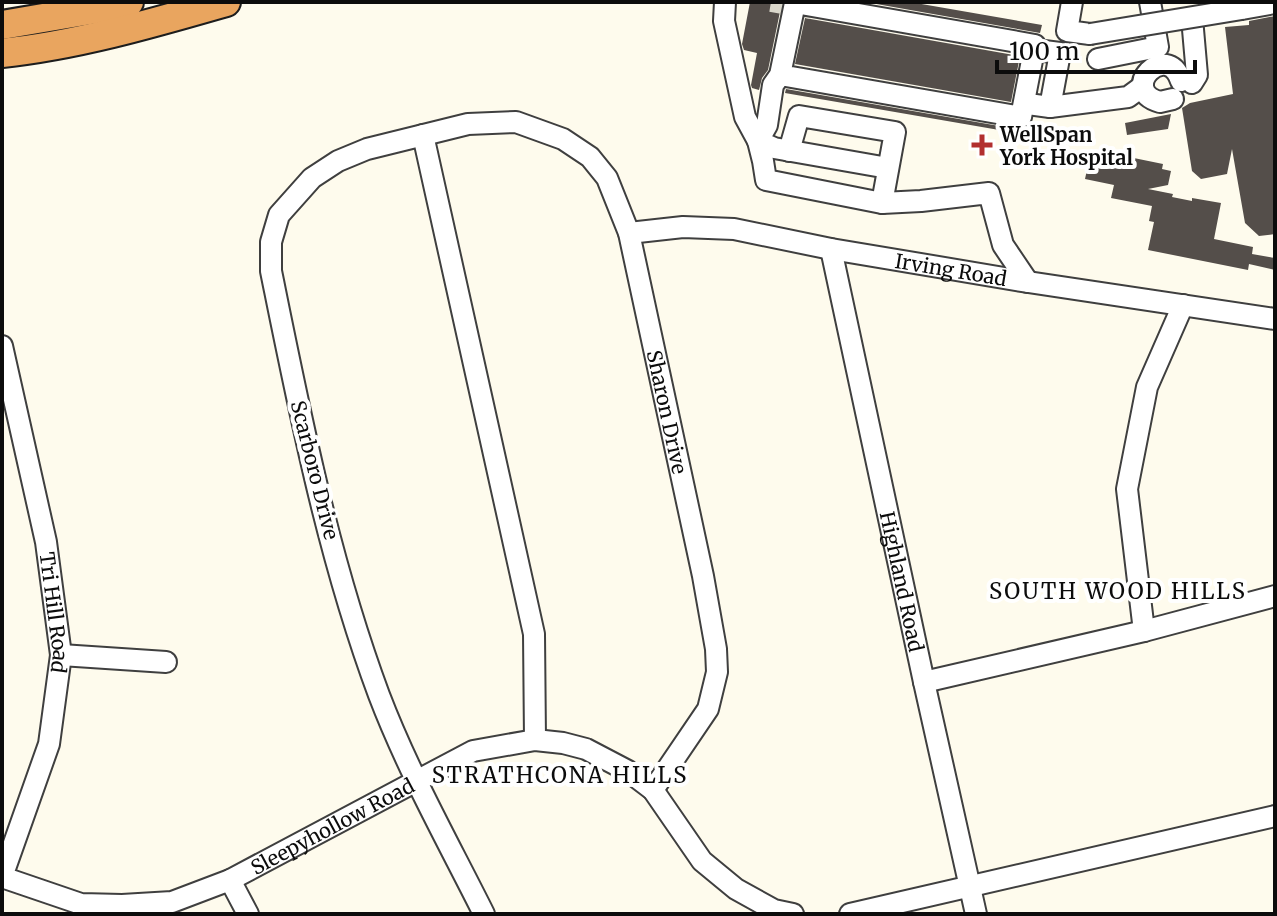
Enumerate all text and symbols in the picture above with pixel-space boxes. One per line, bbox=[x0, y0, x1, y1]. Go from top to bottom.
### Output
scale bar bbox=[997, 24, 1195, 74]
text: 100 m bbox=[1009, 36, 1080, 67]
place label: WellSpan York Hospital bbox=[999, 122, 1134, 170]
marker: WellSpan York Hospital bbox=[971, 134, 993, 156]
street label: Irving Road bbox=[893, 247, 1009, 291]
street label: Sharon Drive bbox=[642, 348, 693, 476]
street label: Scarboro Drive bbox=[286, 398, 344, 542]
street label: Highland Road bbox=[875, 509, 930, 654]
street label: Tri Hill Road bbox=[35, 550, 74, 675]
district label: SOUTH WOOD HILLS bbox=[989, 577, 1247, 605]
district label: STRATHCONA HILLS bbox=[432, 761, 688, 789]
street label: Sleepyhollow Road bbox=[246, 772, 418, 879]

